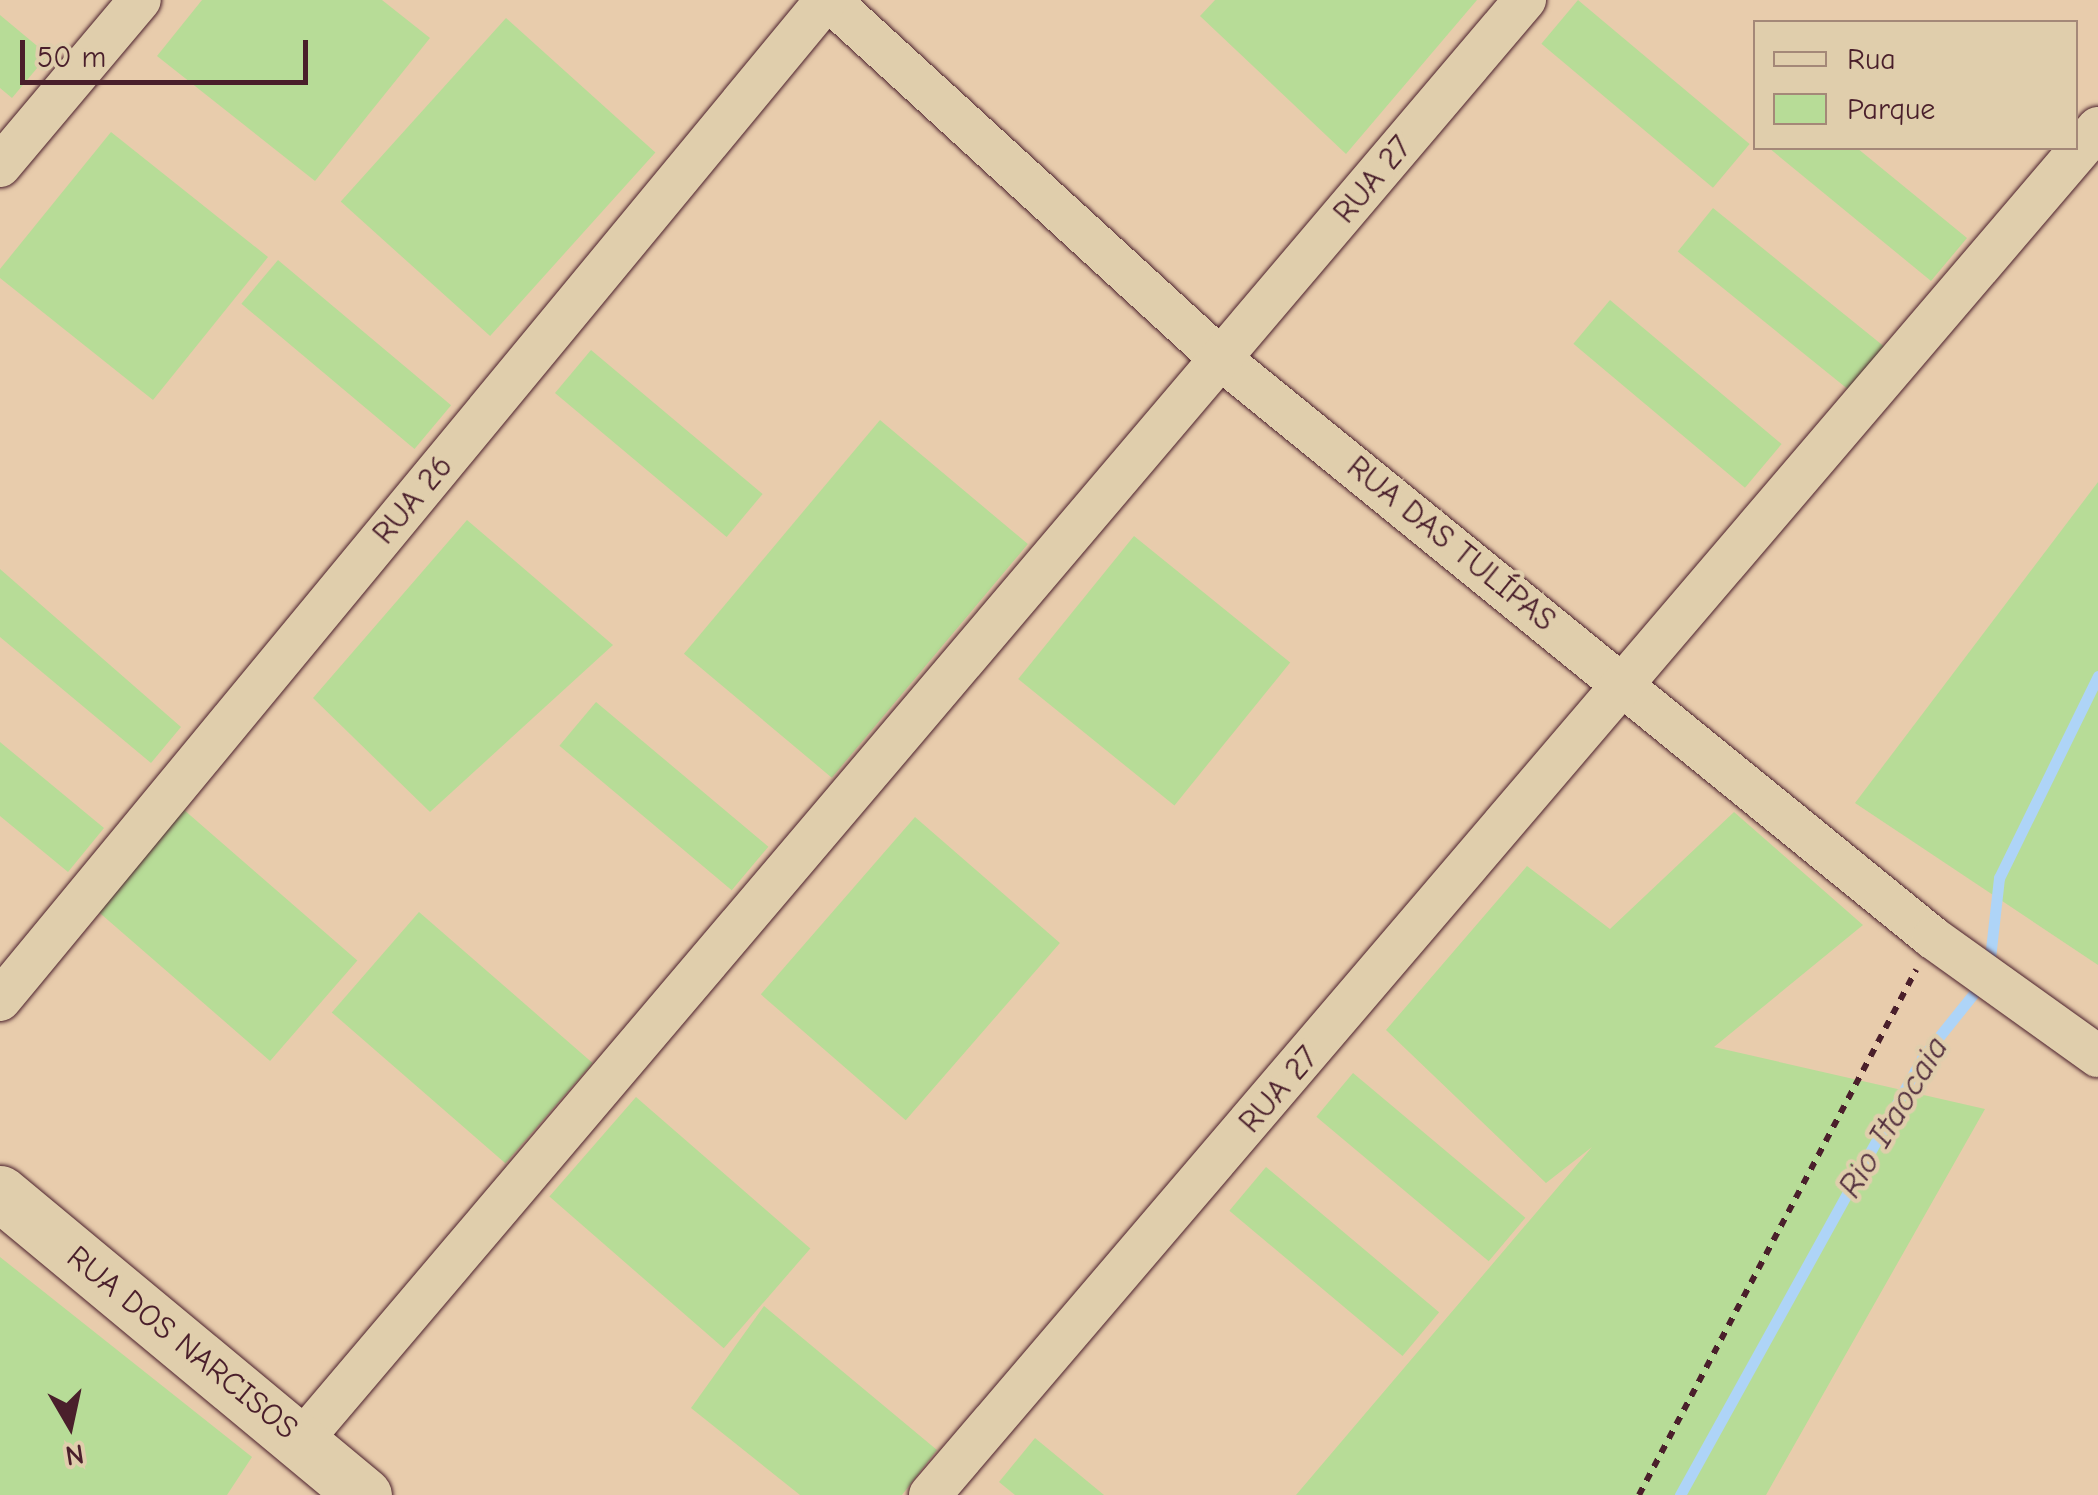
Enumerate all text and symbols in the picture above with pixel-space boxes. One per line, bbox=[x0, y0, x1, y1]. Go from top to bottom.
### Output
scale bar bbox=[25, 20, 312, 82]
legend bbox=[1753, 20, 2078, 150]
text: 50 m bbox=[37, 40, 106, 75]
text: Rua bbox=[1847, 42, 1896, 77]
text: Parque bbox=[1847, 92, 1935, 127]
street label: RUA 27 bbox=[1326, 129, 1420, 231]
street label: RUA 26 bbox=[365, 448, 461, 552]
street label: RUA DAS TULÍPAS bbox=[1339, 448, 1563, 640]
water label: Rio Itaocaia bbox=[1829, 1029, 1957, 1205]
street label: RUA 27 bbox=[1231, 1039, 1327, 1141]
street label: RUA DOS NARCISOS bbox=[59, 1238, 305, 1448]
north arrow bbox=[20, 1375, 120, 1475]
text: N bbox=[63, 1437, 86, 1472]

